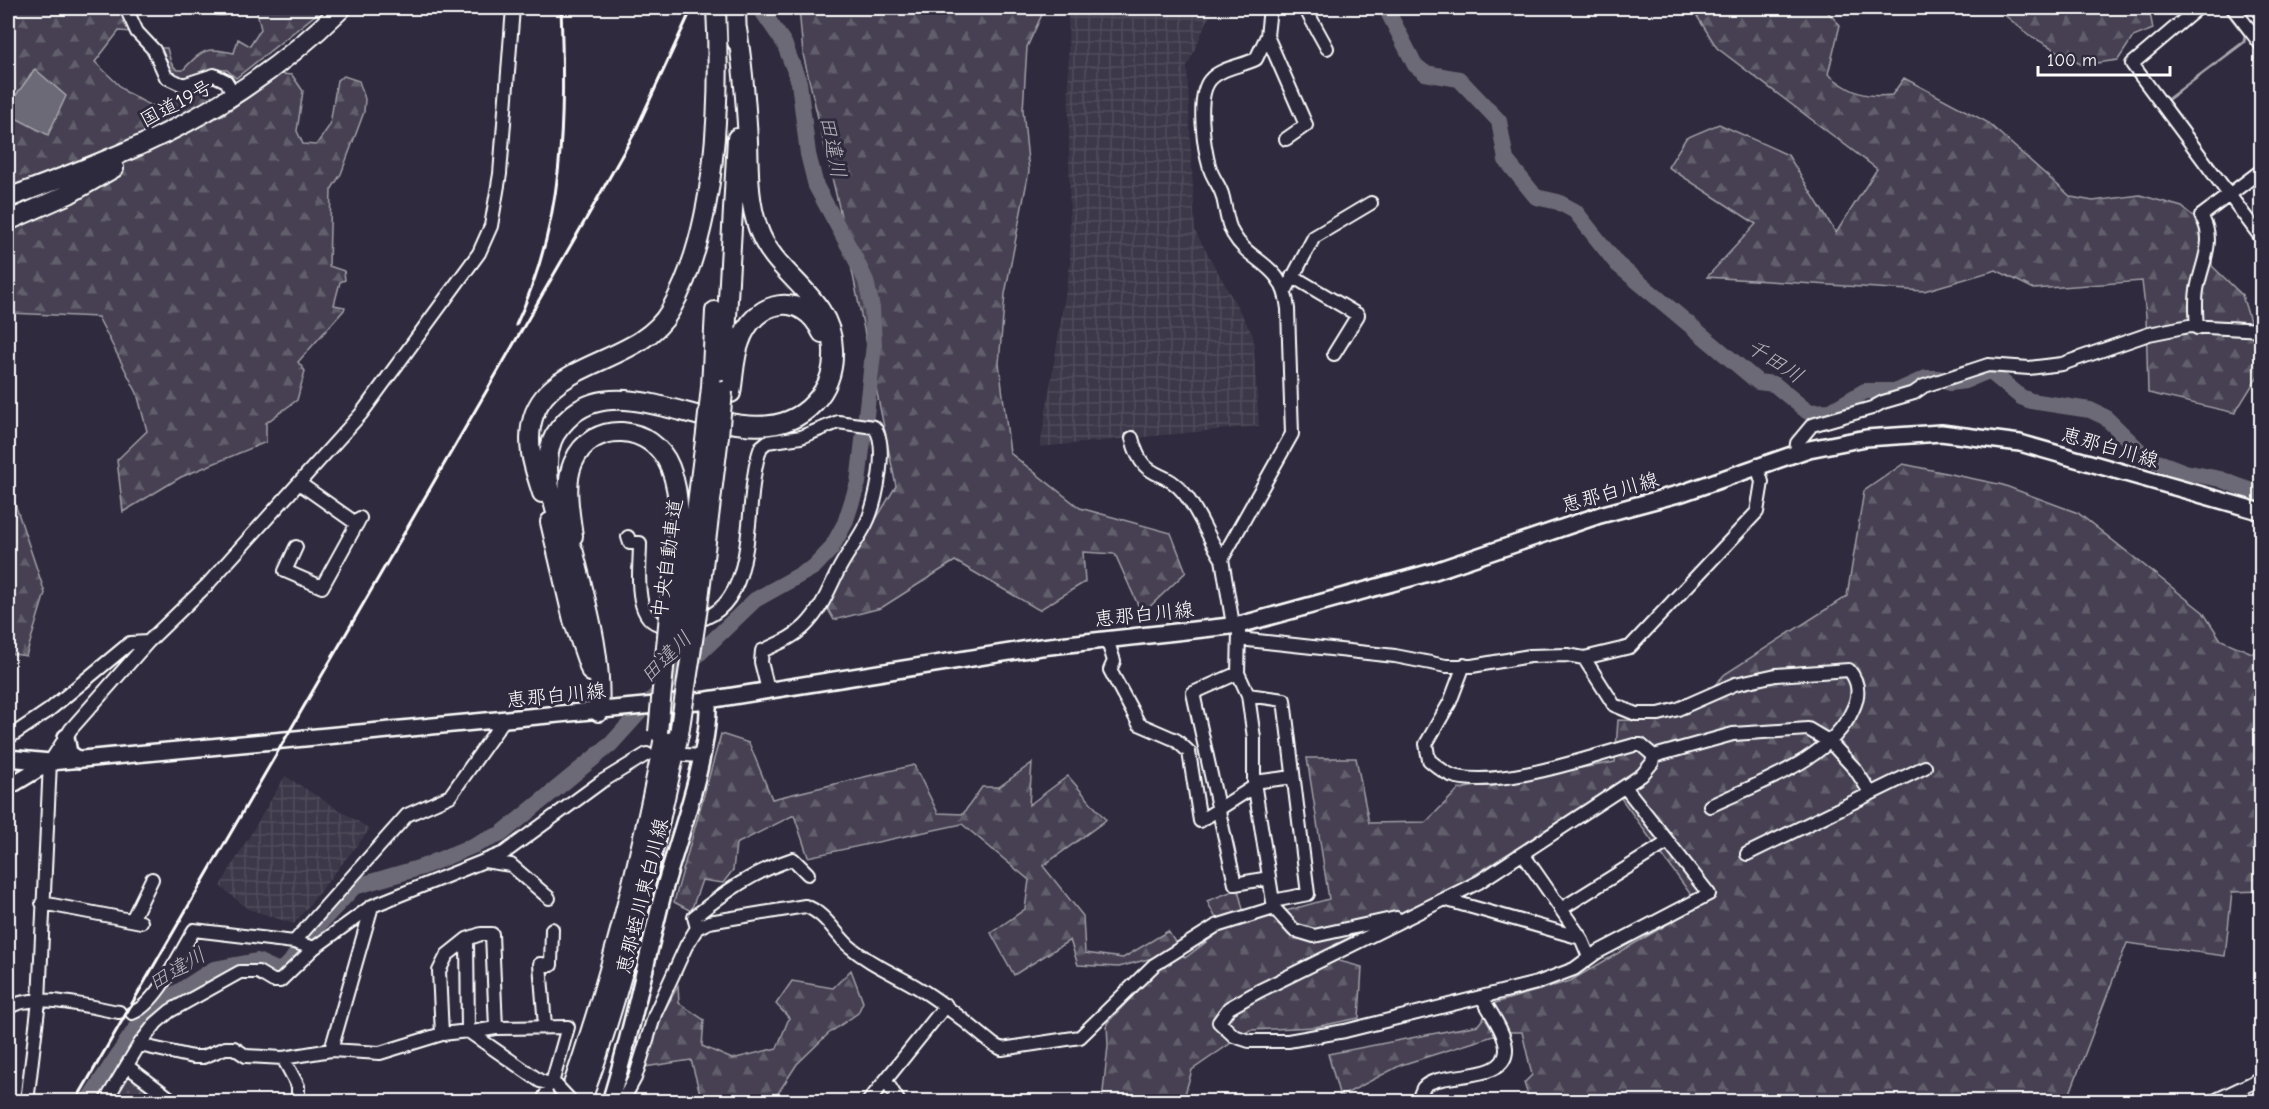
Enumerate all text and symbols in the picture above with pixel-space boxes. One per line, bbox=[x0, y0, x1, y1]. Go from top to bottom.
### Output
scale bar bbox=[2038, 39, 2170, 77]
text: 100 m bbox=[2047, 50, 2097, 71]
street label: 国道19号 bbox=[136, 75, 216, 132]
water label: 田違川 bbox=[815, 114, 851, 180]
water label: 千田川 bbox=[1742, 334, 1808, 388]
street label: 恵那白川線 bbox=[2059, 423, 2161, 472]
street label: 恵那白川線 bbox=[1559, 468, 1661, 517]
street label: 中央自動車道 bbox=[648, 497, 687, 619]
street label: 恵那白川線 bbox=[1093, 598, 1195, 631]
water label: 田違川 bbox=[635, 626, 697, 688]
street label: 恵那白川線 bbox=[505, 679, 607, 712]
street label: 恵那蛭川東白川線 bbox=[612, 816, 673, 977]
water label: 田違川 bbox=[144, 942, 210, 996]

